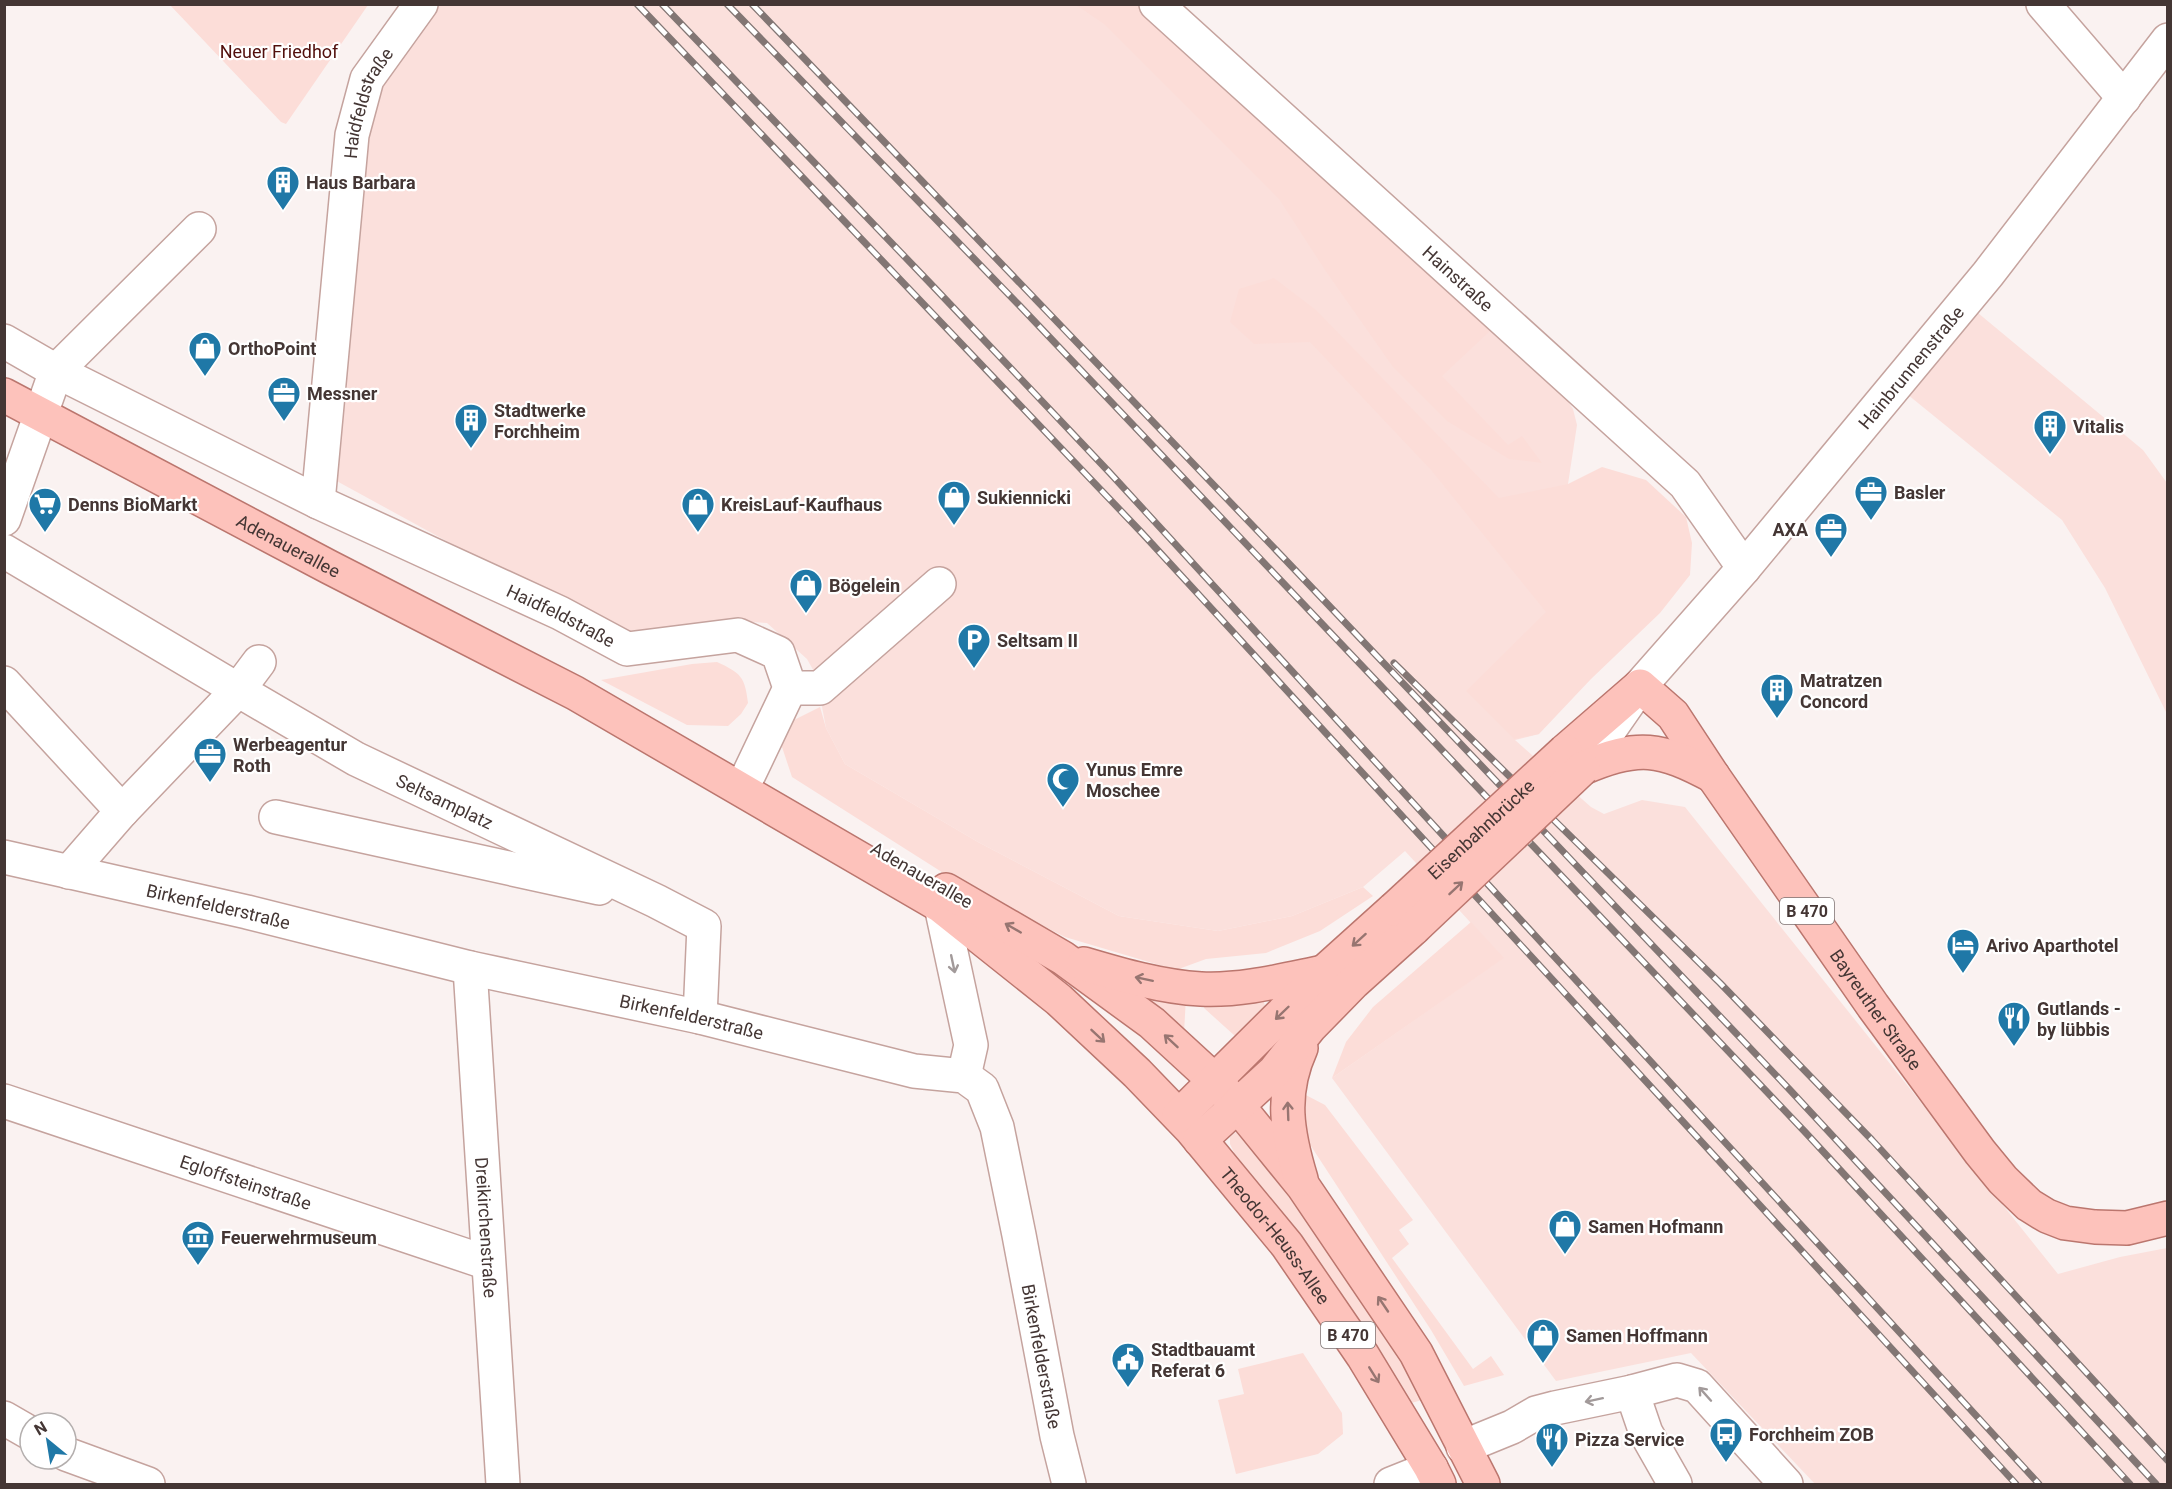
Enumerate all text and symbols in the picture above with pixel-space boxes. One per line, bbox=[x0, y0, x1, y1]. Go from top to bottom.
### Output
park label: Neuer Friedhof bbox=[220, 41, 339, 62]
street label: Haidfeldstraße bbox=[339, 43, 397, 160]
building icon: Haus Barbara bbox=[265, 164, 301, 211]
place label: Haus Barbara bbox=[306, 172, 416, 193]
street label: Hainstraße bbox=[1419, 241, 1498, 316]
street label: Hainbrunnenstraße bbox=[1853, 301, 1968, 433]
shop icon: OrthoPoint bbox=[187, 330, 223, 377]
place label: OrthoPoint bbox=[228, 338, 316, 359]
office icon: Messner bbox=[266, 375, 302, 422]
place label: Messner bbox=[307, 383, 378, 404]
place label: Stadtwerke Forchheim bbox=[494, 400, 586, 442]
building icon: Stadtwerke Forchheim bbox=[453, 402, 489, 449]
building icon: Vitalis bbox=[2032, 408, 2068, 455]
place label: Vitalis bbox=[2073, 416, 2124, 437]
office icon: Basler bbox=[1853, 474, 1889, 521]
shop icon: Sukiennicki bbox=[936, 479, 972, 526]
place label: Basler bbox=[1894, 482, 1946, 503]
supermarket icon: Denns BioMarkt bbox=[27, 486, 63, 533]
shop icon: KreisLauf-Kaufhaus bbox=[680, 486, 716, 533]
place label: Sukiennicki bbox=[977, 487, 1071, 508]
place label: Denns BioMarkt bbox=[68, 494, 197, 515]
place label: KreisLauf-Kaufhaus bbox=[721, 494, 882, 515]
street label: Adenauerallee bbox=[233, 510, 344, 582]
office icon: AXA bbox=[1813, 511, 1849, 558]
place label: AXA bbox=[1772, 519, 1809, 540]
shop icon: Bögelein bbox=[788, 567, 824, 614]
place label: Bögelein bbox=[829, 575, 900, 596]
street label: Haidfeldstraße bbox=[503, 580, 619, 651]
parking icon: Seltsam II bbox=[956, 622, 992, 669]
place label: Seltsam II bbox=[997, 630, 1078, 651]
place label: Matratzen Concord bbox=[1800, 670, 1882, 712]
building icon: Matratzen Concord bbox=[1759, 672, 1795, 719]
place label: Werbeagentur Roth bbox=[233, 734, 348, 776]
office icon: Werbeagentur Roth bbox=[192, 736, 228, 783]
place label: Yunus Emre Moschee bbox=[1086, 759, 1183, 801]
mosque icon: Yunus Emre Moschee bbox=[1045, 761, 1081, 808]
street label: Seltsamplatz bbox=[393, 769, 497, 833]
street label: Eisenbahnbrücke bbox=[1423, 775, 1538, 883]
street label: Adenauerallee bbox=[867, 837, 977, 913]
street label: Birkenfelderstraße bbox=[145, 879, 293, 933]
one-way arrow bbox=[1449, 881, 1464, 895]
road number: B 470 bbox=[1780, 898, 1834, 924]
one-way arrow bbox=[1005, 922, 1022, 934]
hotel icon: Arivo Aparthotel bbox=[1945, 927, 1981, 974]
one-way arrow bbox=[1352, 933, 1367, 947]
place label: Arivo Aparthotel bbox=[1986, 935, 2119, 956]
street label: Bayreuther Straße bbox=[1826, 945, 1927, 1074]
one-way arrow bbox=[948, 953, 959, 973]
one-way arrow bbox=[1134, 973, 1154, 984]
street label: Birkenfelderstraße bbox=[618, 990, 766, 1043]
place label: Gutlands - by lübbis bbox=[2037, 998, 2121, 1040]
restaurant icon: Gutlands - by lübbis bbox=[1996, 1000, 2032, 1047]
one-way arrow bbox=[1275, 1006, 1290, 1021]
one-way arrow bbox=[1091, 1029, 1106, 1044]
one-way arrow bbox=[1164, 1034, 1179, 1048]
one-way arrow bbox=[1282, 1101, 1293, 1121]
street label: Egloffsteinstraße bbox=[177, 1150, 314, 1214]
street label: Dreikirchenstraße bbox=[472, 1156, 502, 1298]
street label: Theodor-Heuss-Allee bbox=[1216, 1163, 1335, 1308]
shop icon: Samen Hofmann bbox=[1547, 1208, 1583, 1255]
place label: Samen Hofmann bbox=[1588, 1216, 1723, 1237]
museum icon: Feuerwehrmuseum bbox=[180, 1219, 216, 1266]
place label: Feuerwehrmuseum bbox=[221, 1227, 377, 1248]
street label: Birkenfelderstraße bbox=[1018, 1282, 1066, 1431]
one-way arrow bbox=[1377, 1296, 1389, 1313]
shop icon: Samen Hoffmann bbox=[1525, 1317, 1561, 1364]
road number: B 470 bbox=[1321, 1322, 1375, 1348]
place label: Samen Hoffmann bbox=[1566, 1325, 1708, 1346]
place label: Stadtbauamt Referat 6 bbox=[1151, 1339, 1255, 1381]
public building icon: Stadtbauamt Referat 6 bbox=[1110, 1341, 1146, 1388]
one-way arrow bbox=[1369, 1366, 1381, 1383]
one-way arrow bbox=[1698, 1387, 1712, 1402]
one-way arrow bbox=[1584, 1395, 1604, 1406]
north arrow bbox=[18, 1411, 78, 1471]
bus stop icon: Forchheim ZOB bbox=[1708, 1416, 1744, 1463]
text: N bbox=[31, 1417, 50, 1439]
restaurant icon: Pizza Service bbox=[1534, 1421, 1570, 1468]
place label: Forchheim ZOB bbox=[1749, 1424, 1874, 1445]
place label: Pizza Service bbox=[1575, 1429, 1685, 1450]

